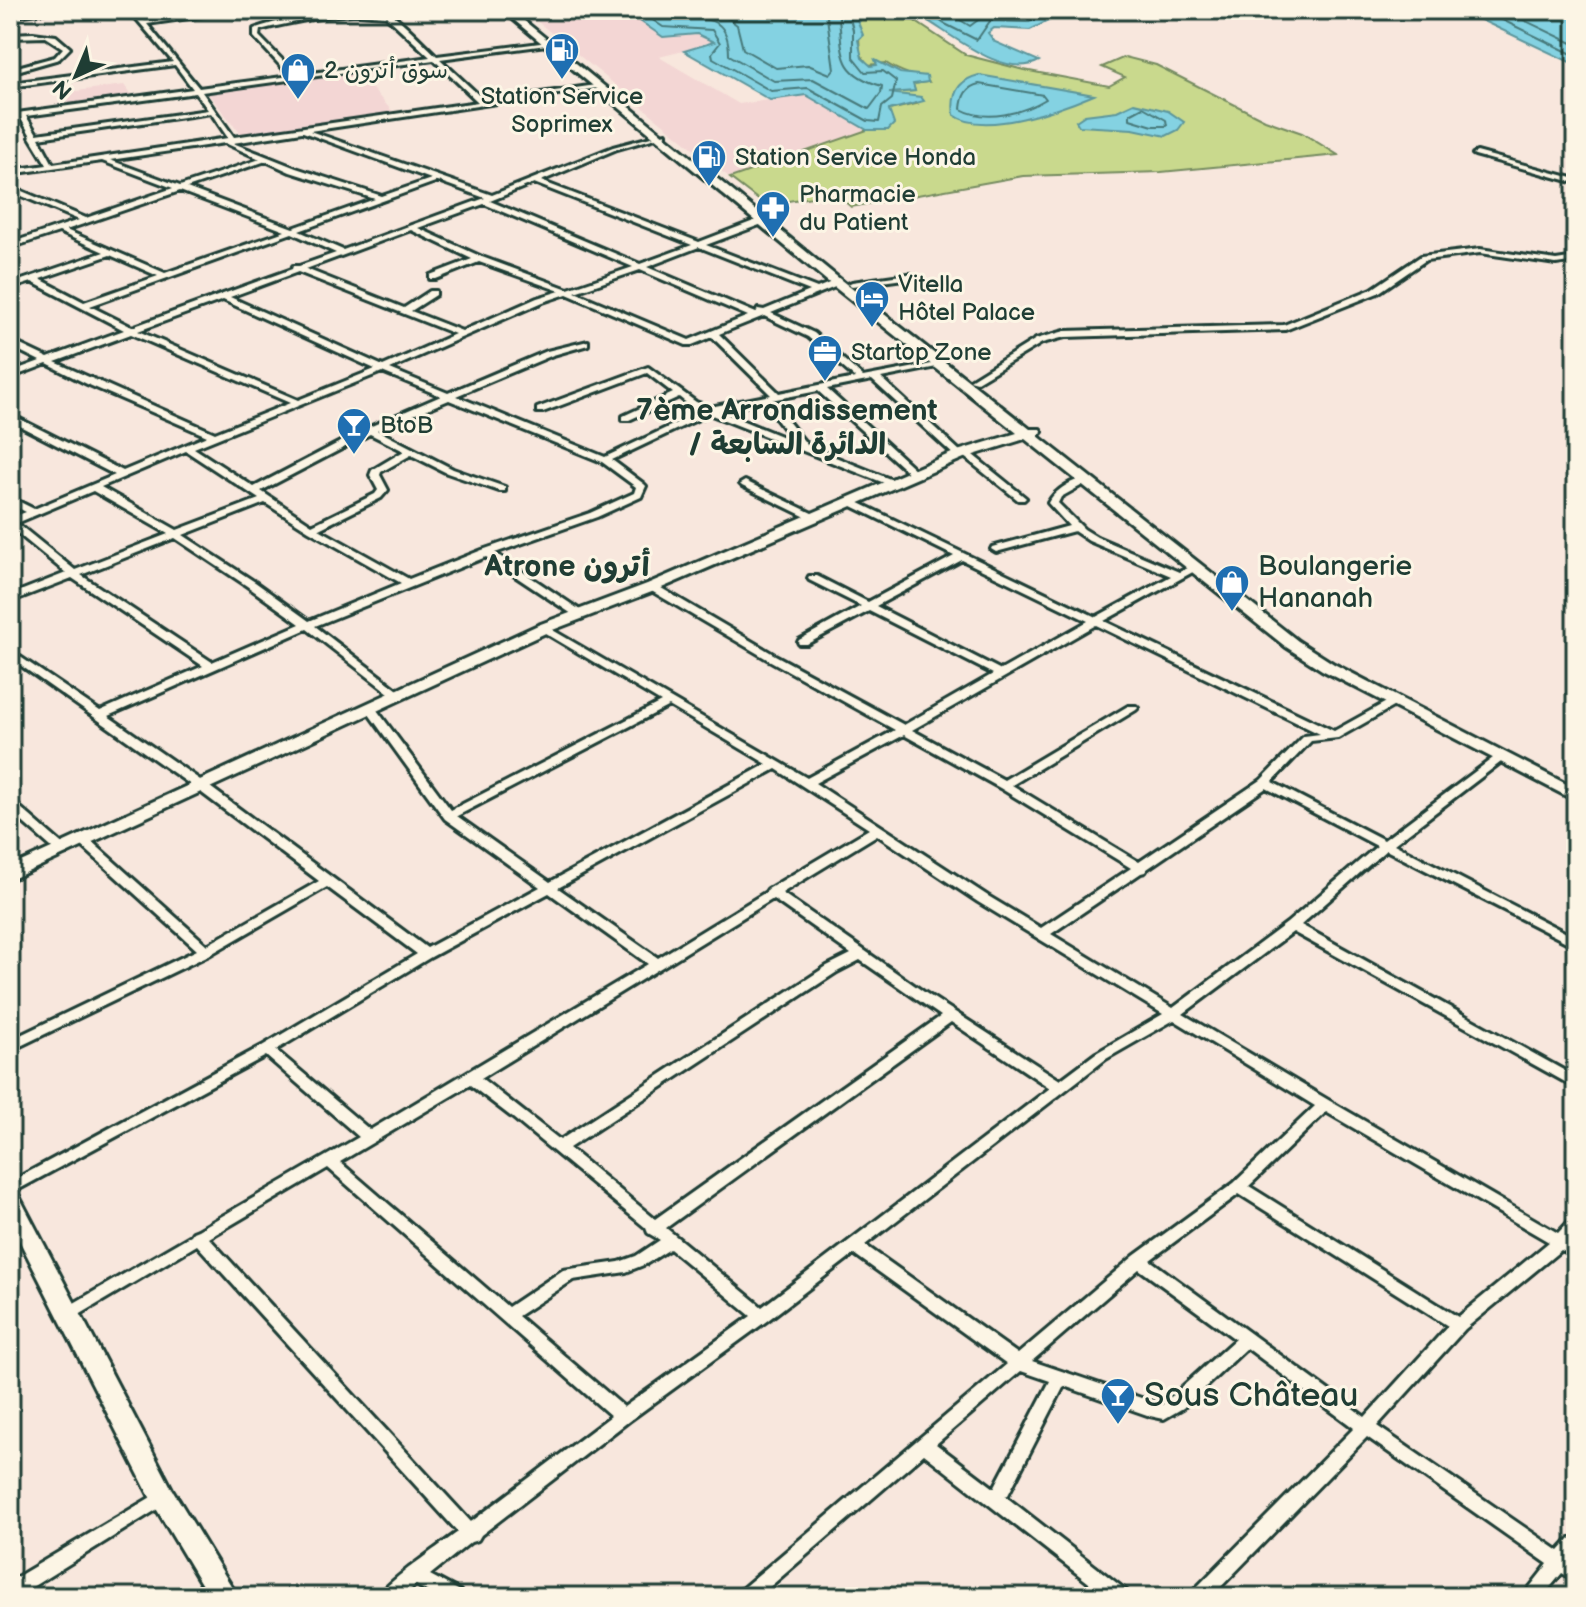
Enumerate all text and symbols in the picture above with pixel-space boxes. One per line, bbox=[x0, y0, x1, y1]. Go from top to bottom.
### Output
fuel station icon: Station Service Soprimex bbox=[543, 31, 581, 81]
north arrow bbox=[36, 36, 116, 116]
shop icon: سوق أترون 2 bbox=[279, 51, 317, 101]
place label: سوق أترون 2 bbox=[324, 55, 448, 85]
text: N bbox=[48, 74, 78, 105]
place label: Station Service Soprimex bbox=[481, 82, 643, 139]
fuel station icon: Station Service Honda bbox=[690, 138, 728, 188]
place label: Station Service Honda bbox=[735, 143, 976, 172]
place label: Pharmacie du Patient bbox=[799, 180, 916, 237]
pharmacy icon: Pharmacie du Patient bbox=[754, 189, 792, 239]
place label: Vitella Hôtel Palace bbox=[898, 270, 1035, 327]
hotel icon: Vitella Hôtel Palace bbox=[853, 279, 891, 329]
office icon: Startop Zone bbox=[806, 333, 844, 383]
place label: Startop Zone bbox=[851, 338, 991, 367]
district label: 7ème Arrondissement / الدائرة السابعة bbox=[636, 393, 938, 463]
bar icon: BtoB bbox=[335, 406, 373, 456]
place label: BtoB bbox=[380, 411, 433, 440]
district label: Atrone أترون bbox=[484, 547, 651, 585]
place label: Boulangerie Hananah bbox=[1258, 550, 1412, 615]
shop icon: Boulangerie Hananah bbox=[1213, 563, 1251, 613]
place label: Sous Château bbox=[1144, 1375, 1358, 1416]
bar icon: Sous Château bbox=[1099, 1376, 1137, 1426]

